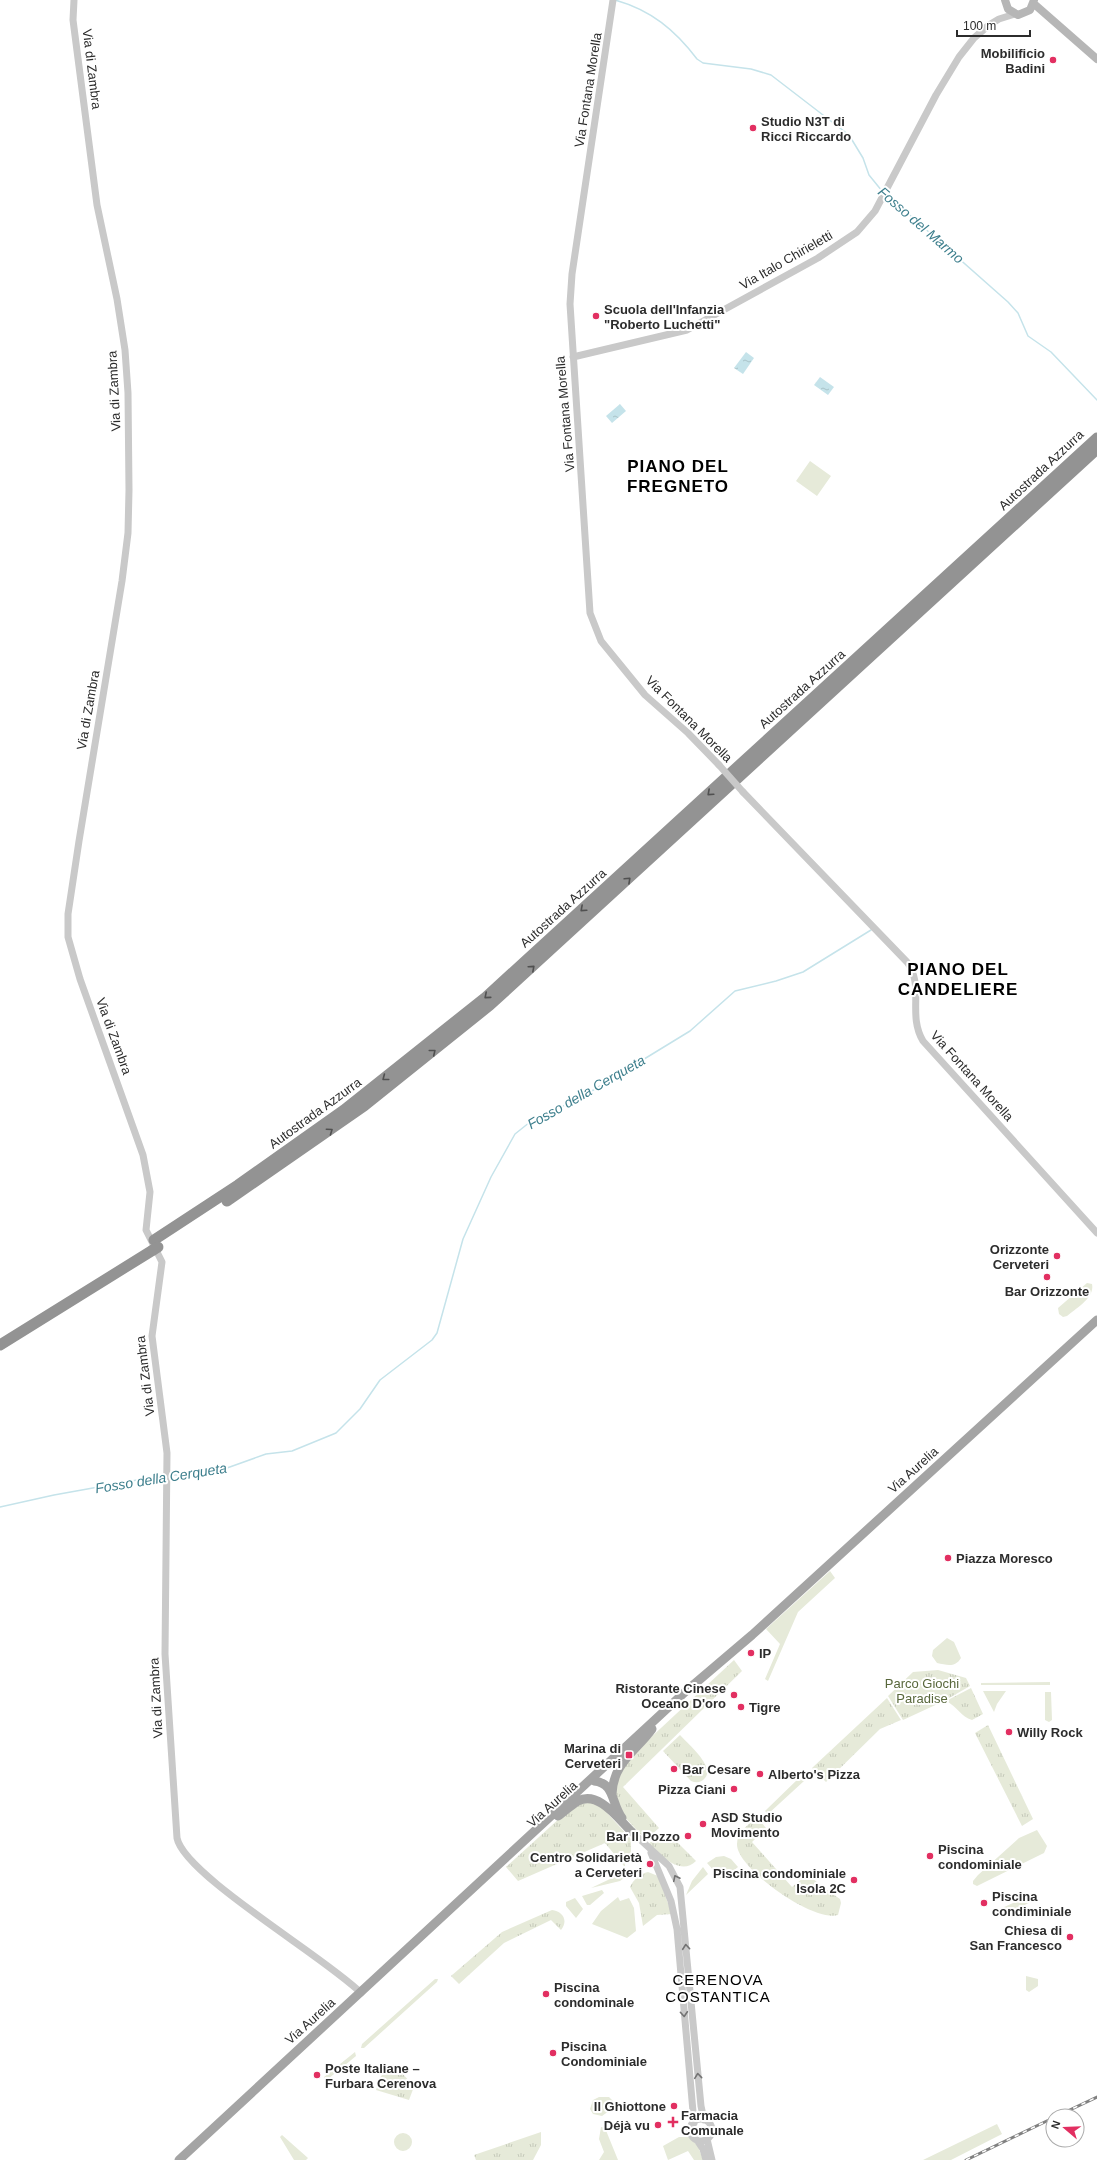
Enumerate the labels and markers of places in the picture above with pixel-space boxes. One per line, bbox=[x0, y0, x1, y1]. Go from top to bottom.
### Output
place label: Mobilificio Badini bbox=[981, 46, 1045, 76]
marker: Mobilificio Badini bbox=[1048, 55, 1058, 65]
place label: Studio N3T di Ricci Riccardo bbox=[761, 114, 851, 144]
marker: Studio N3T di Ricci Riccardo bbox=[748, 123, 758, 133]
place label: Scuola dell'Infanzia "Roberto Luchetti" bbox=[604, 302, 725, 332]
marker: Scuola dell'Infanzia "Roberto Luchetti" bbox=[591, 311, 601, 321]
place label: Orizzonte Cerveteri bbox=[990, 1242, 1049, 1272]
marker: Orizzonte Cerveteri bbox=[1052, 1251, 1062, 1261]
marker: Bar Orizzonte bbox=[1042, 1272, 1052, 1282]
place label: Bar Orizzonte bbox=[1005, 1284, 1089, 1299]
place label: Piazza Moresco bbox=[956, 1551, 1053, 1566]
marker: Piazza Moresco bbox=[943, 1553, 953, 1563]
place label: IP bbox=[759, 1646, 772, 1661]
marker: IP bbox=[746, 1648, 756, 1658]
place label: Ristorante Cinese Oceano D'oro bbox=[615, 1681, 726, 1711]
marker: Ristorante Cinese Oceano D'oro bbox=[729, 1690, 739, 1700]
place label: Tigre bbox=[749, 1700, 781, 1715]
marker: Tigre bbox=[736, 1702, 746, 1712]
place label: Willy Rock bbox=[1017, 1725, 1083, 1740]
marker: Willy Rock bbox=[1004, 1727, 1014, 1737]
place label: Marina di Cerveteri bbox=[564, 1741, 621, 1771]
marker: Marina di Cerveteri bbox=[624, 1750, 634, 1760]
place label: Bar Cesare bbox=[682, 1762, 751, 1777]
marker: Bar Cesare bbox=[669, 1764, 679, 1774]
place label: Alberto's Pizza bbox=[768, 1767, 861, 1782]
marker: Alberto's Pizza bbox=[755, 1769, 765, 1779]
place label: Pizza Ciani bbox=[658, 1782, 726, 1797]
marker: Pizza Ciani bbox=[729, 1784, 739, 1794]
place label: ASD Studio Movimento bbox=[711, 1810, 783, 1840]
marker: ASD Studio Movimento bbox=[698, 1819, 708, 1829]
place label: Bar Il Pozzo bbox=[606, 1829, 680, 1844]
marker: Bar Il Pozzo bbox=[683, 1831, 693, 1841]
place label: Piscina condominiale bbox=[938, 1842, 1022, 1872]
place label: Centro Solidarietà a Cerveteri bbox=[530, 1850, 643, 1880]
marker: Piscina condominiale bbox=[925, 1851, 935, 1861]
marker: Centro Solidarietà a Cerveteri bbox=[645, 1859, 655, 1869]
place label: Piscina condominiale Isola 2C bbox=[713, 1866, 847, 1896]
marker: Piscina condominiale Isola 2C bbox=[849, 1875, 859, 1885]
place label: Piscina condiminiale bbox=[992, 1889, 1071, 1919]
marker: Piscina condiminiale bbox=[979, 1898, 989, 1908]
place label: Chiesa di San Francesco bbox=[970, 1923, 1062, 1953]
marker: Chiesa di San Francesco bbox=[1065, 1932, 1075, 1942]
place label: Piscina condominale bbox=[554, 1980, 634, 2010]
marker: Piscina condominale bbox=[541, 1989, 551, 1999]
place label: Piscina Condominiale bbox=[561, 2039, 647, 2069]
marker: Piscina Condominiale bbox=[548, 2048, 558, 2058]
place label: Poste Italiane – Furbara Cerenova bbox=[325, 2061, 437, 2091]
marker: Poste Italiane – Furbara Cerenova bbox=[312, 2070, 322, 2080]
place label: Il Ghiottone bbox=[594, 2099, 666, 2114]
marker: Il Ghiottone bbox=[669, 2101, 679, 2111]
place label: Farmacia Comunale bbox=[681, 2108, 744, 2138]
marker: Farmacia Comunale bbox=[668, 2117, 678, 2127]
place label: Déjà vu bbox=[604, 2118, 650, 2133]
marker: Déjà vu bbox=[653, 2120, 663, 2130]

